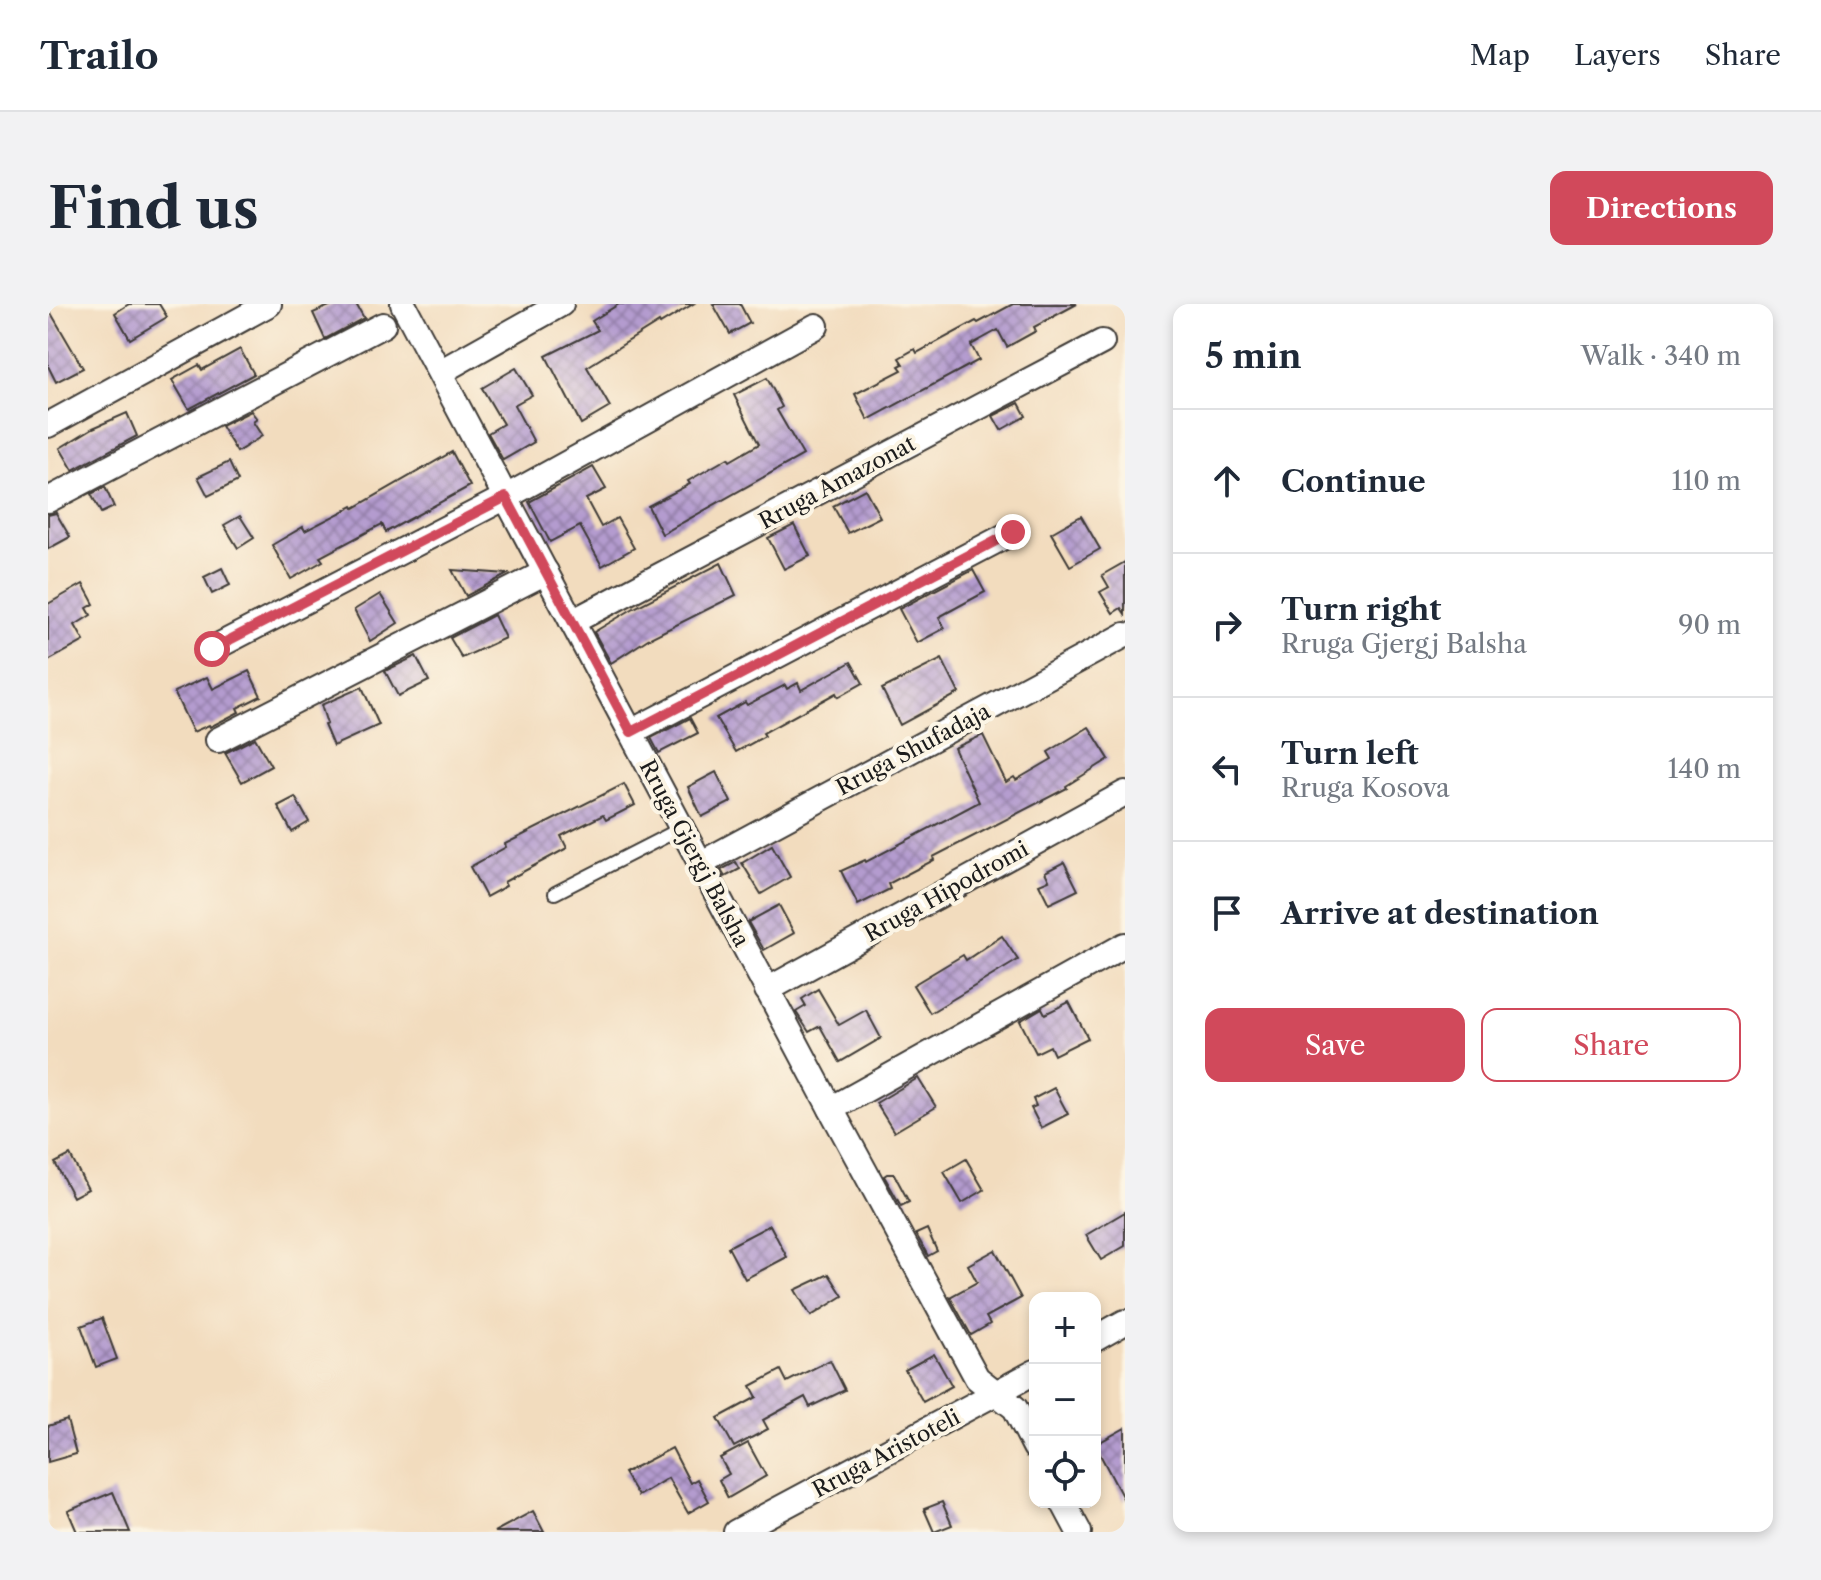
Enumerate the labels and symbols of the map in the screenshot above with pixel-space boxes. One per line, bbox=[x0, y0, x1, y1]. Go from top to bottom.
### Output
street label: Rruga Amazonat bbox=[754, 430, 920, 535]
route end bbox=[995, 514, 1031, 550]
route start bbox=[194, 631, 230, 667]
street label: Rruga Shufadaja bbox=[832, 697, 995, 801]
street label: Rruga Gjergj Balsha bbox=[634, 755, 756, 952]
street label: Rruga Hipodromi bbox=[860, 835, 1033, 948]
street label: Rruga Aristoteli bbox=[808, 1403, 965, 1504]

